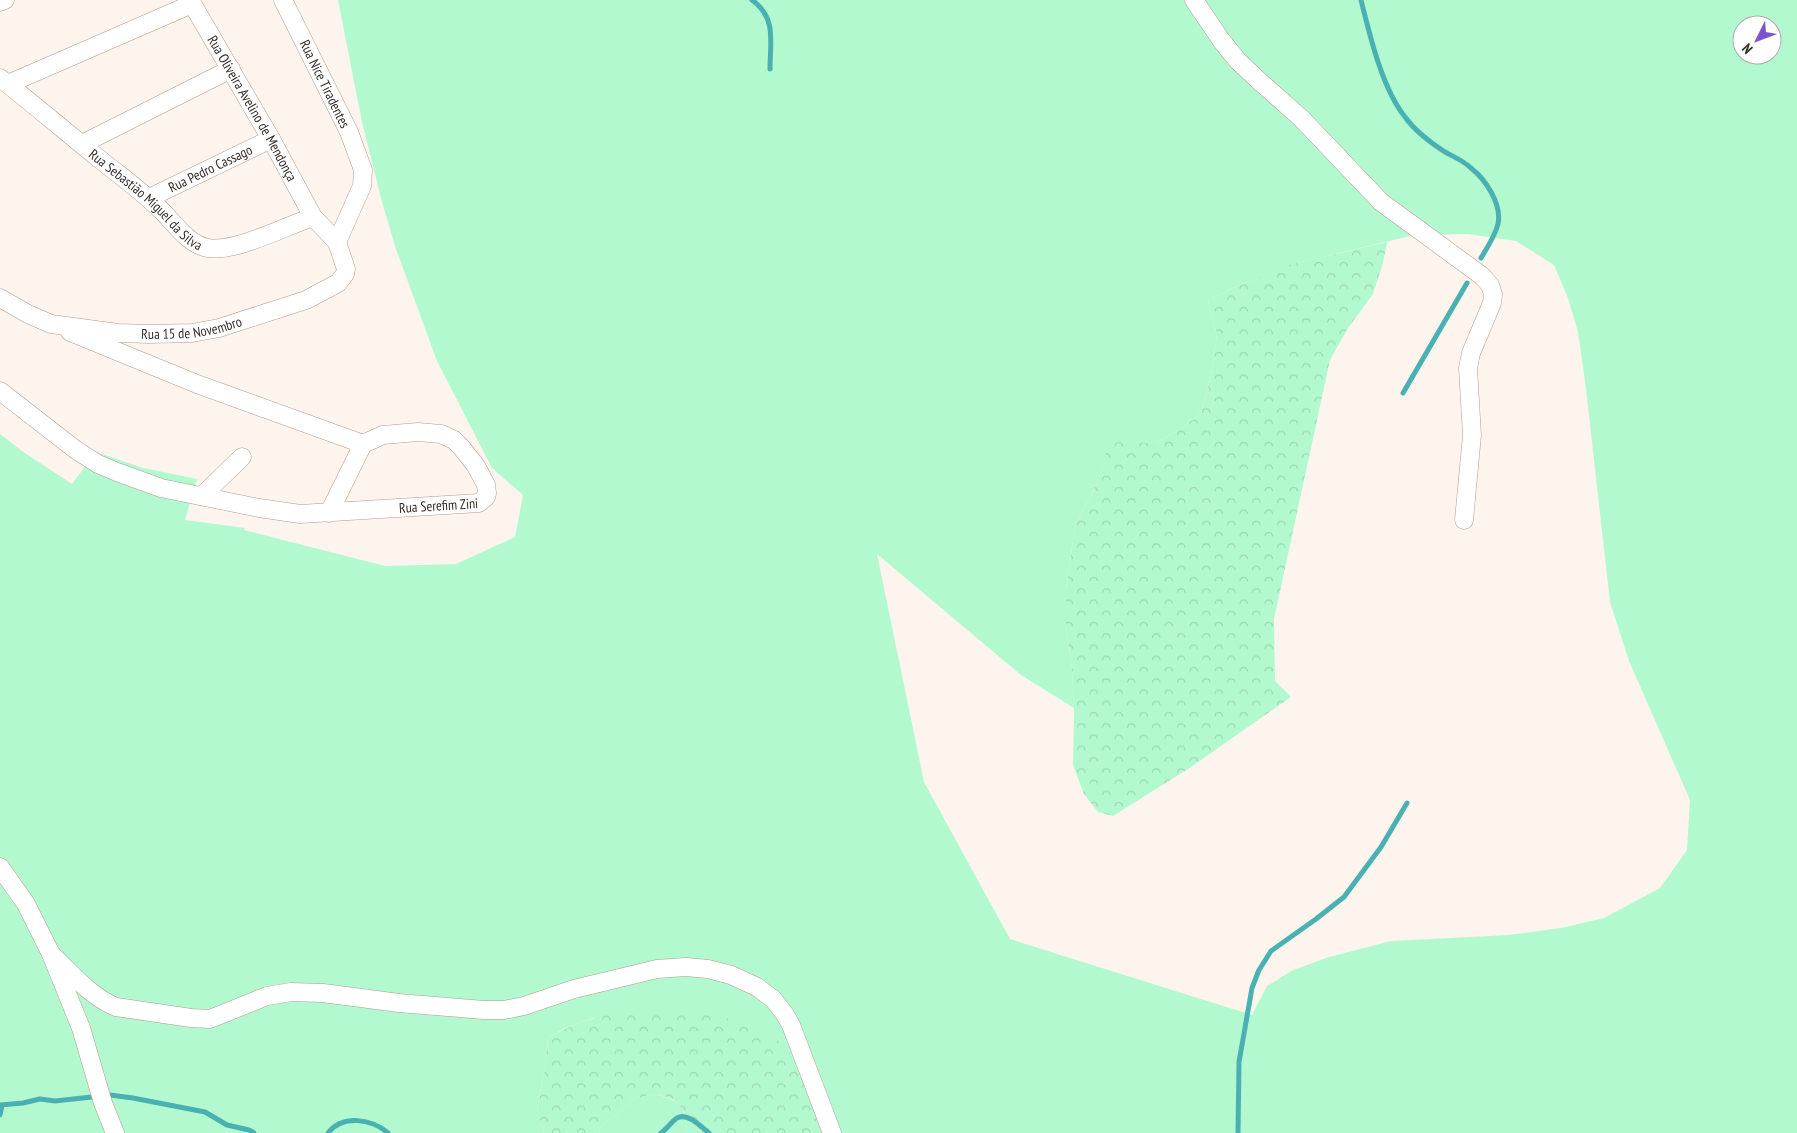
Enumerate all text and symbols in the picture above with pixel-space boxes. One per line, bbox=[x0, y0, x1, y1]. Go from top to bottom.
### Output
north arrow bbox=[1732, 15, 1782, 65]
street label: Rua Oliveira Avelino de Mendonça bbox=[204, 32, 301, 184]
street label: Rua Nice Tiradentes bbox=[296, 37, 354, 131]
text: N bbox=[1738, 40, 1757, 58]
street label: Rua Pedro Cassago bbox=[165, 140, 255, 196]
street label: Rua Sebastião Miguel da Silva bbox=[85, 145, 205, 254]
street label: Rua 15 de Novembro bbox=[141, 312, 244, 343]
street label: Rua Serefim Zini bbox=[398, 494, 479, 517]

